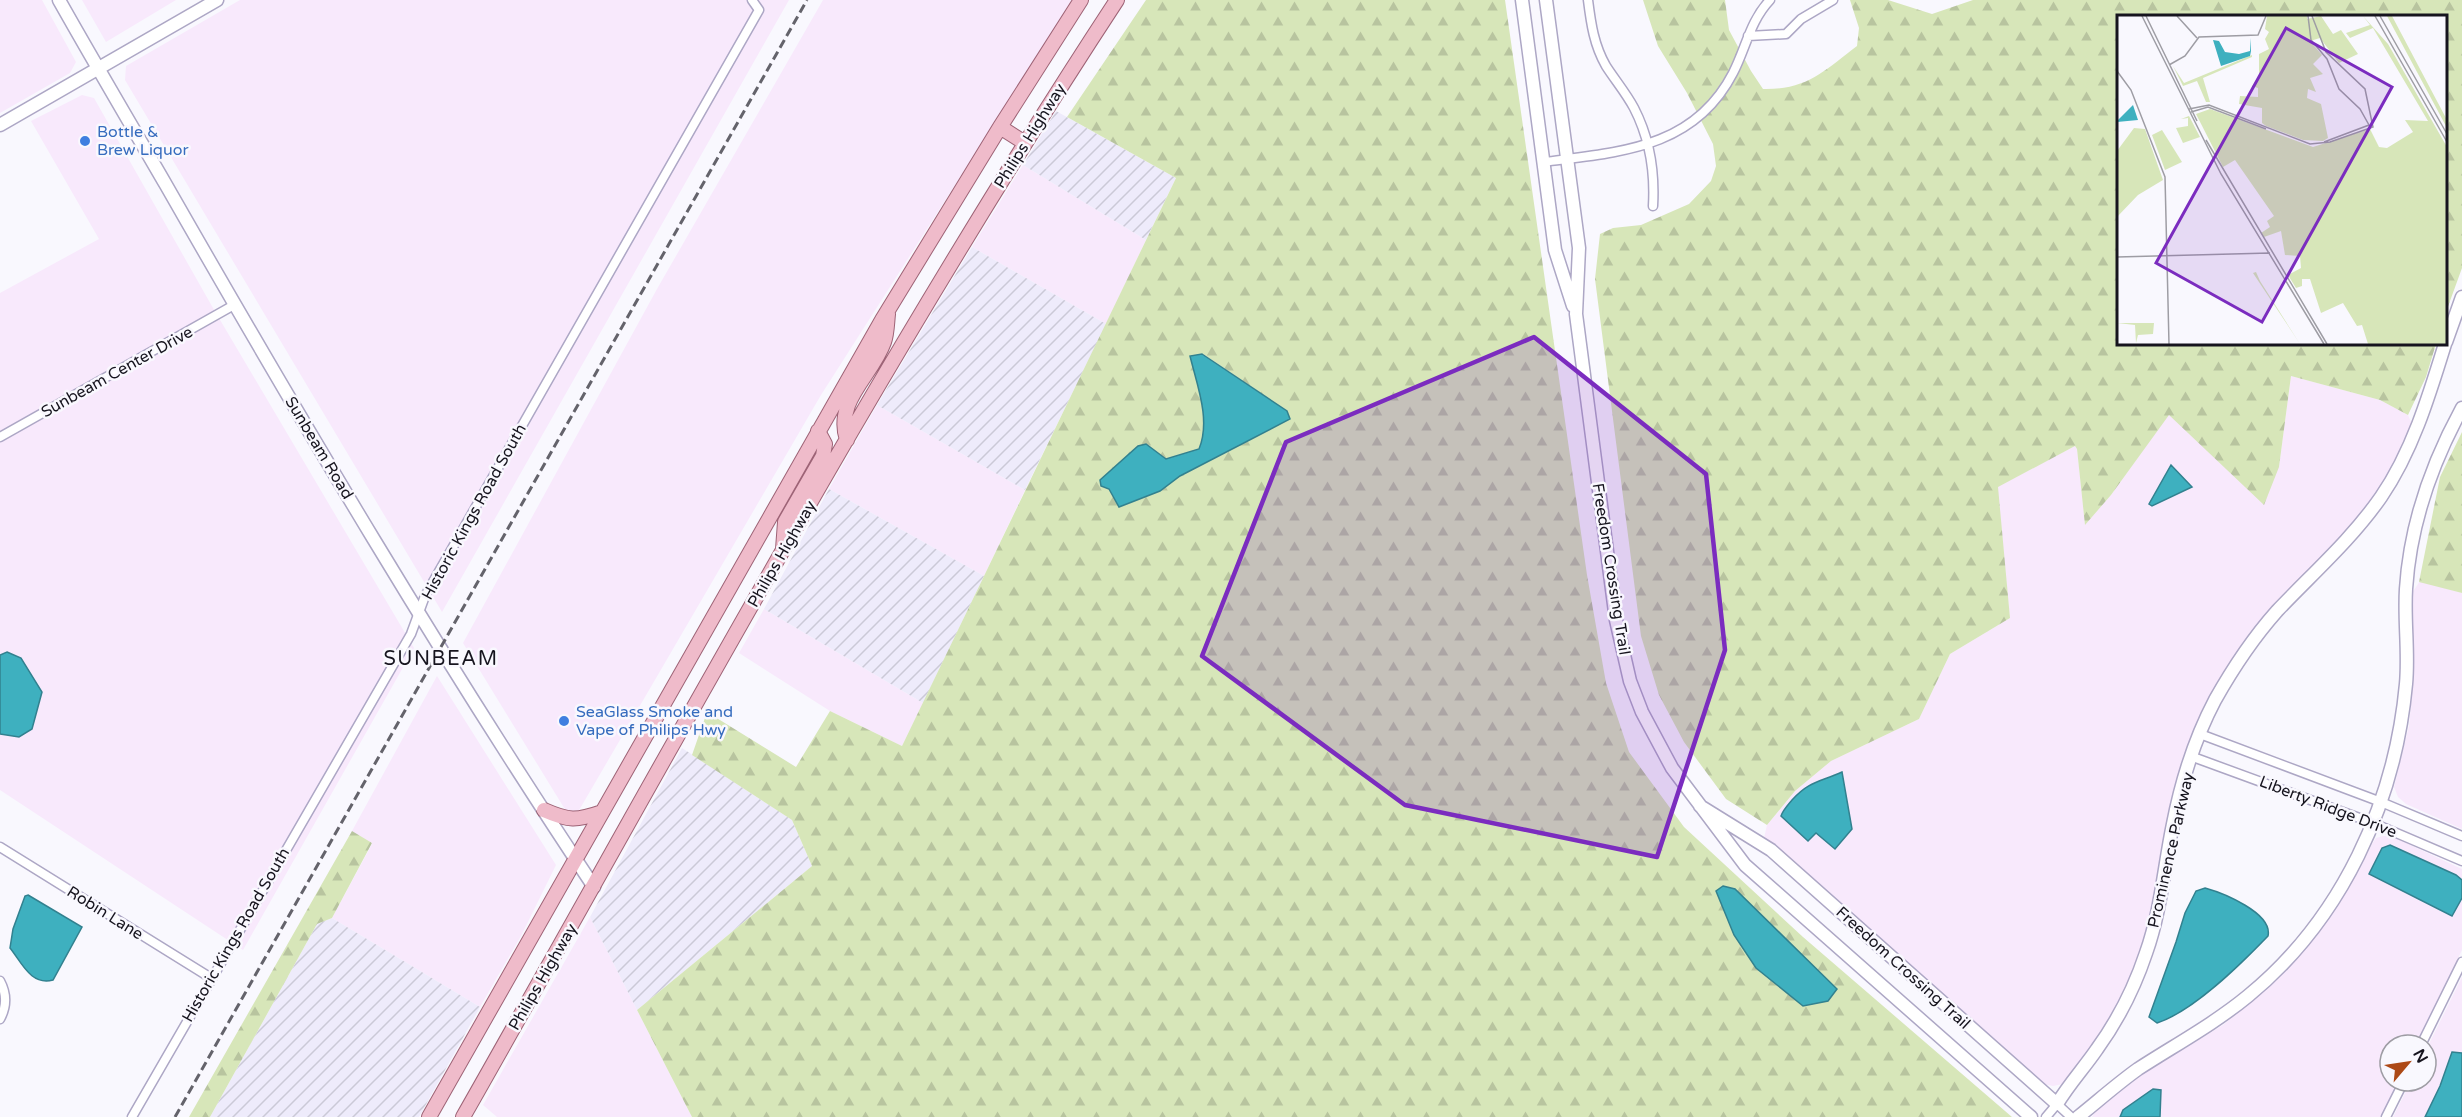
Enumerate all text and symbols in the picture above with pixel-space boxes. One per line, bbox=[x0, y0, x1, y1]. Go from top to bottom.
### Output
inset map bbox=[2117, 15, 2447, 345]
street label: Philips Highway bbox=[990, 80, 1070, 192]
place label: Bottle & Brew Liquor bbox=[97, 122, 189, 160]
marker: Bottle & Brew Liquor bbox=[78, 134, 92, 148]
street label: Sunbeam Center Drive bbox=[38, 322, 196, 422]
street label: Sunbeam Road bbox=[280, 393, 358, 503]
street label: Historic Kings Road South bbox=[417, 421, 531, 603]
street label: Freedom Crossing Trail bbox=[1588, 482, 1634, 656]
street label: Philips Highway bbox=[743, 497, 821, 611]
district label: SUNBEAM bbox=[384, 647, 498, 671]
place label: SeaGlass Smoke and Vape of Philips Hwy bbox=[576, 702, 733, 740]
marker: SeaGlass Smoke and Vape of Philips Hwy bbox=[557, 714, 571, 728]
street label: Prominence Parkway bbox=[2143, 770, 2199, 930]
street label: Liberty Ridge Drive bbox=[2257, 772, 2399, 842]
street label: Historic Kings Road South bbox=[178, 844, 294, 1026]
street label: Robin Lane bbox=[63, 882, 147, 944]
street label: Freedom Crossing Trail bbox=[1832, 902, 1974, 1034]
street label: Philips Highway bbox=[504, 920, 582, 1034]
north arrow bbox=[2378, 1033, 2438, 1093]
text: N bbox=[2408, 1046, 2432, 1067]

